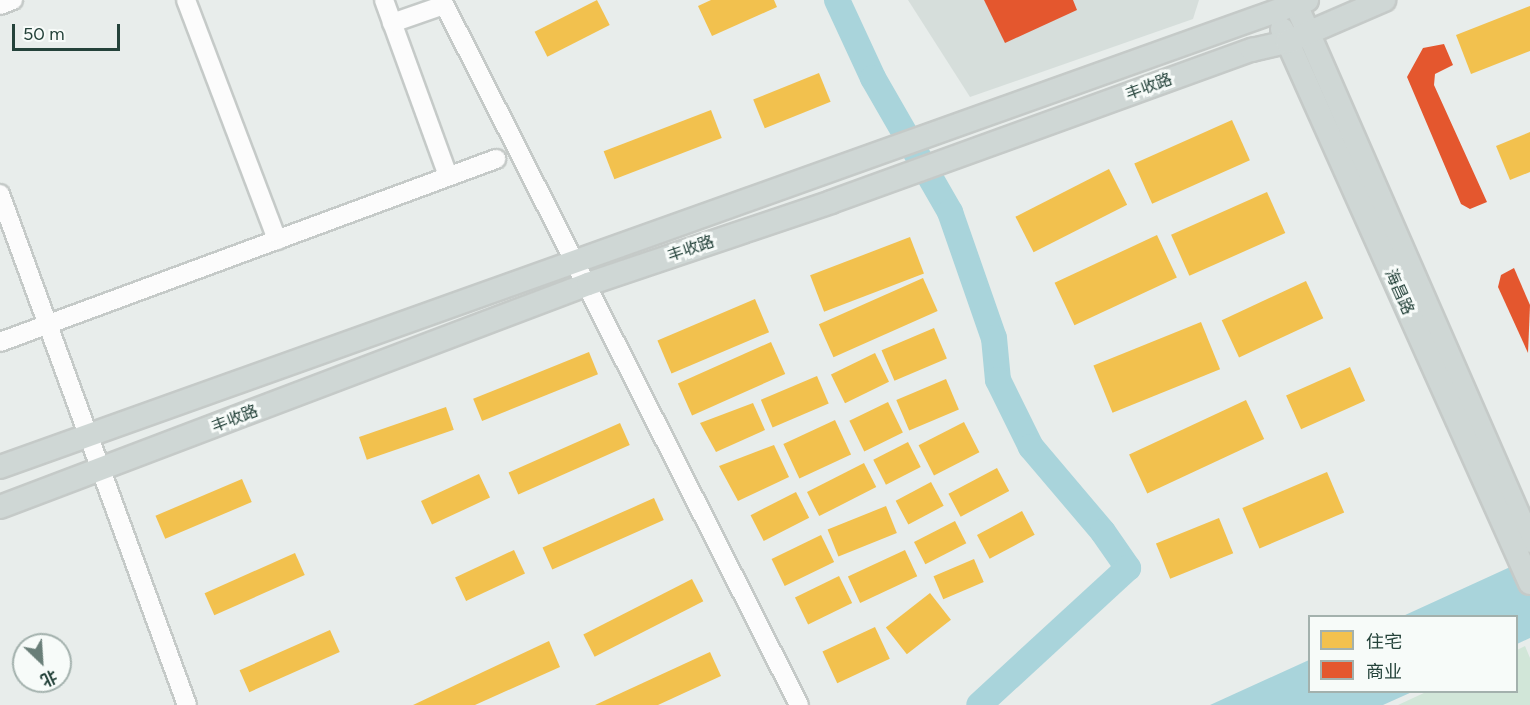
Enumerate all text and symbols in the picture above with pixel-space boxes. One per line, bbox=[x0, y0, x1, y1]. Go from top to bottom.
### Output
scale bar bbox=[15, 12, 123, 50]
text: 50 m bbox=[23, 23, 65, 45]
street label: 丰收路 bbox=[1123, 70, 1175, 104]
street label: 丰收路 bbox=[665, 232, 717, 266]
street label: 海昌路 bbox=[1380, 266, 1418, 318]
street label: 丰收路 bbox=[209, 401, 261, 437]
legend bbox=[1308, 615, 1518, 693]
text: 住宅 bbox=[1366, 631, 1402, 653]
north arrow bbox=[12, 633, 72, 693]
text: 商业 bbox=[1366, 661, 1402, 683]
text: 北 bbox=[38, 666, 60, 690]

